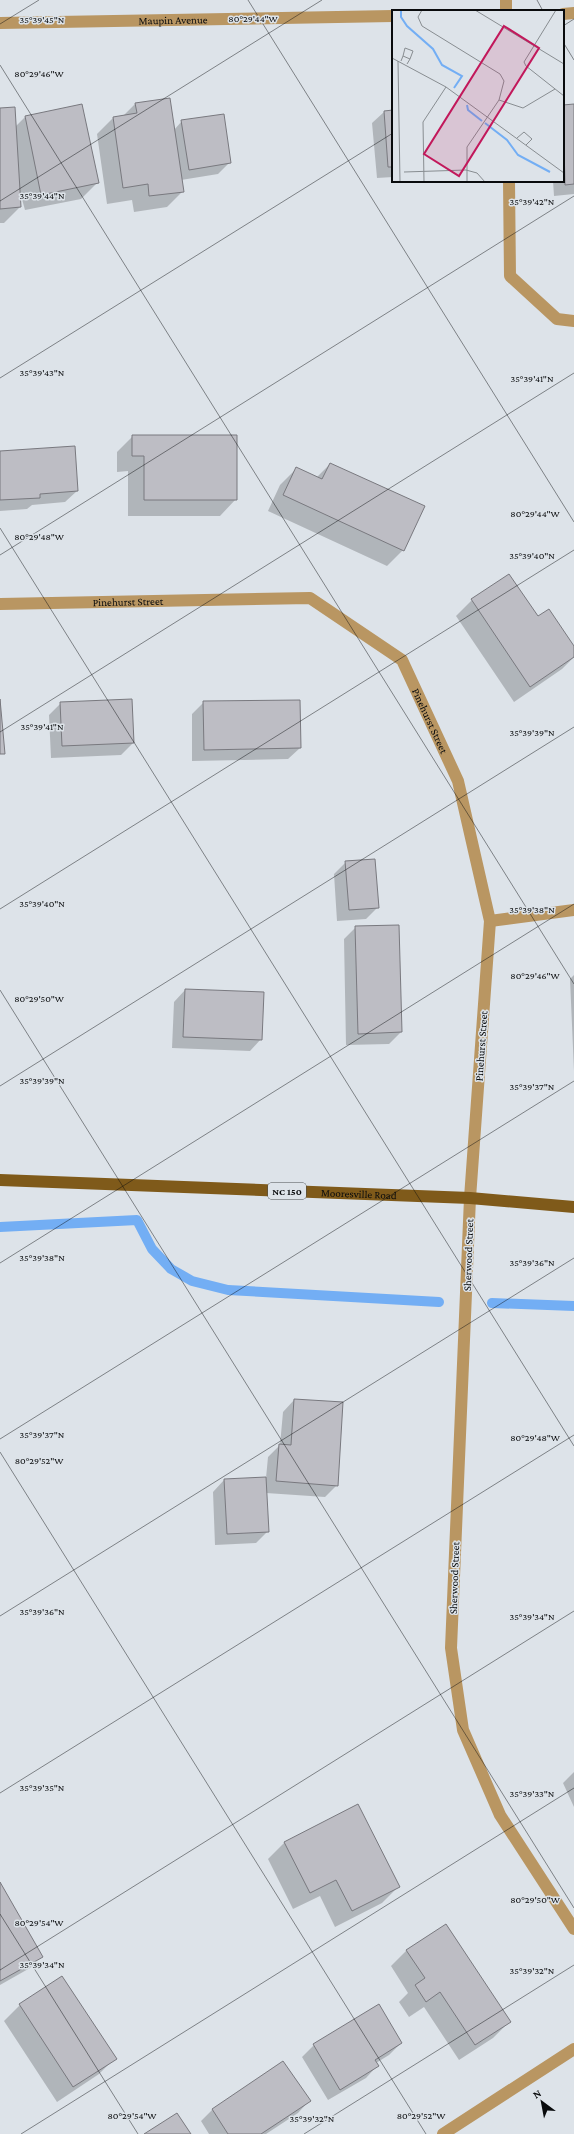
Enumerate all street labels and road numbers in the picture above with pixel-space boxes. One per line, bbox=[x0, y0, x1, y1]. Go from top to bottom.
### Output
street label: Maupin Avenue bbox=[138, 13, 208, 27]
street label: Pinehurst Street bbox=[93, 595, 164, 608]
street label: Pinehurst Street bbox=[410, 686, 451, 756]
street label: Pinehurst Street bbox=[473, 1010, 489, 1082]
road number: NC 150 bbox=[268, 1183, 306, 1199]
street label: Mooresville Road bbox=[321, 1186, 397, 1201]
street label: Sherwood Street bbox=[461, 1218, 475, 1291]
street label: Sherwood Street bbox=[447, 1541, 461, 1614]

